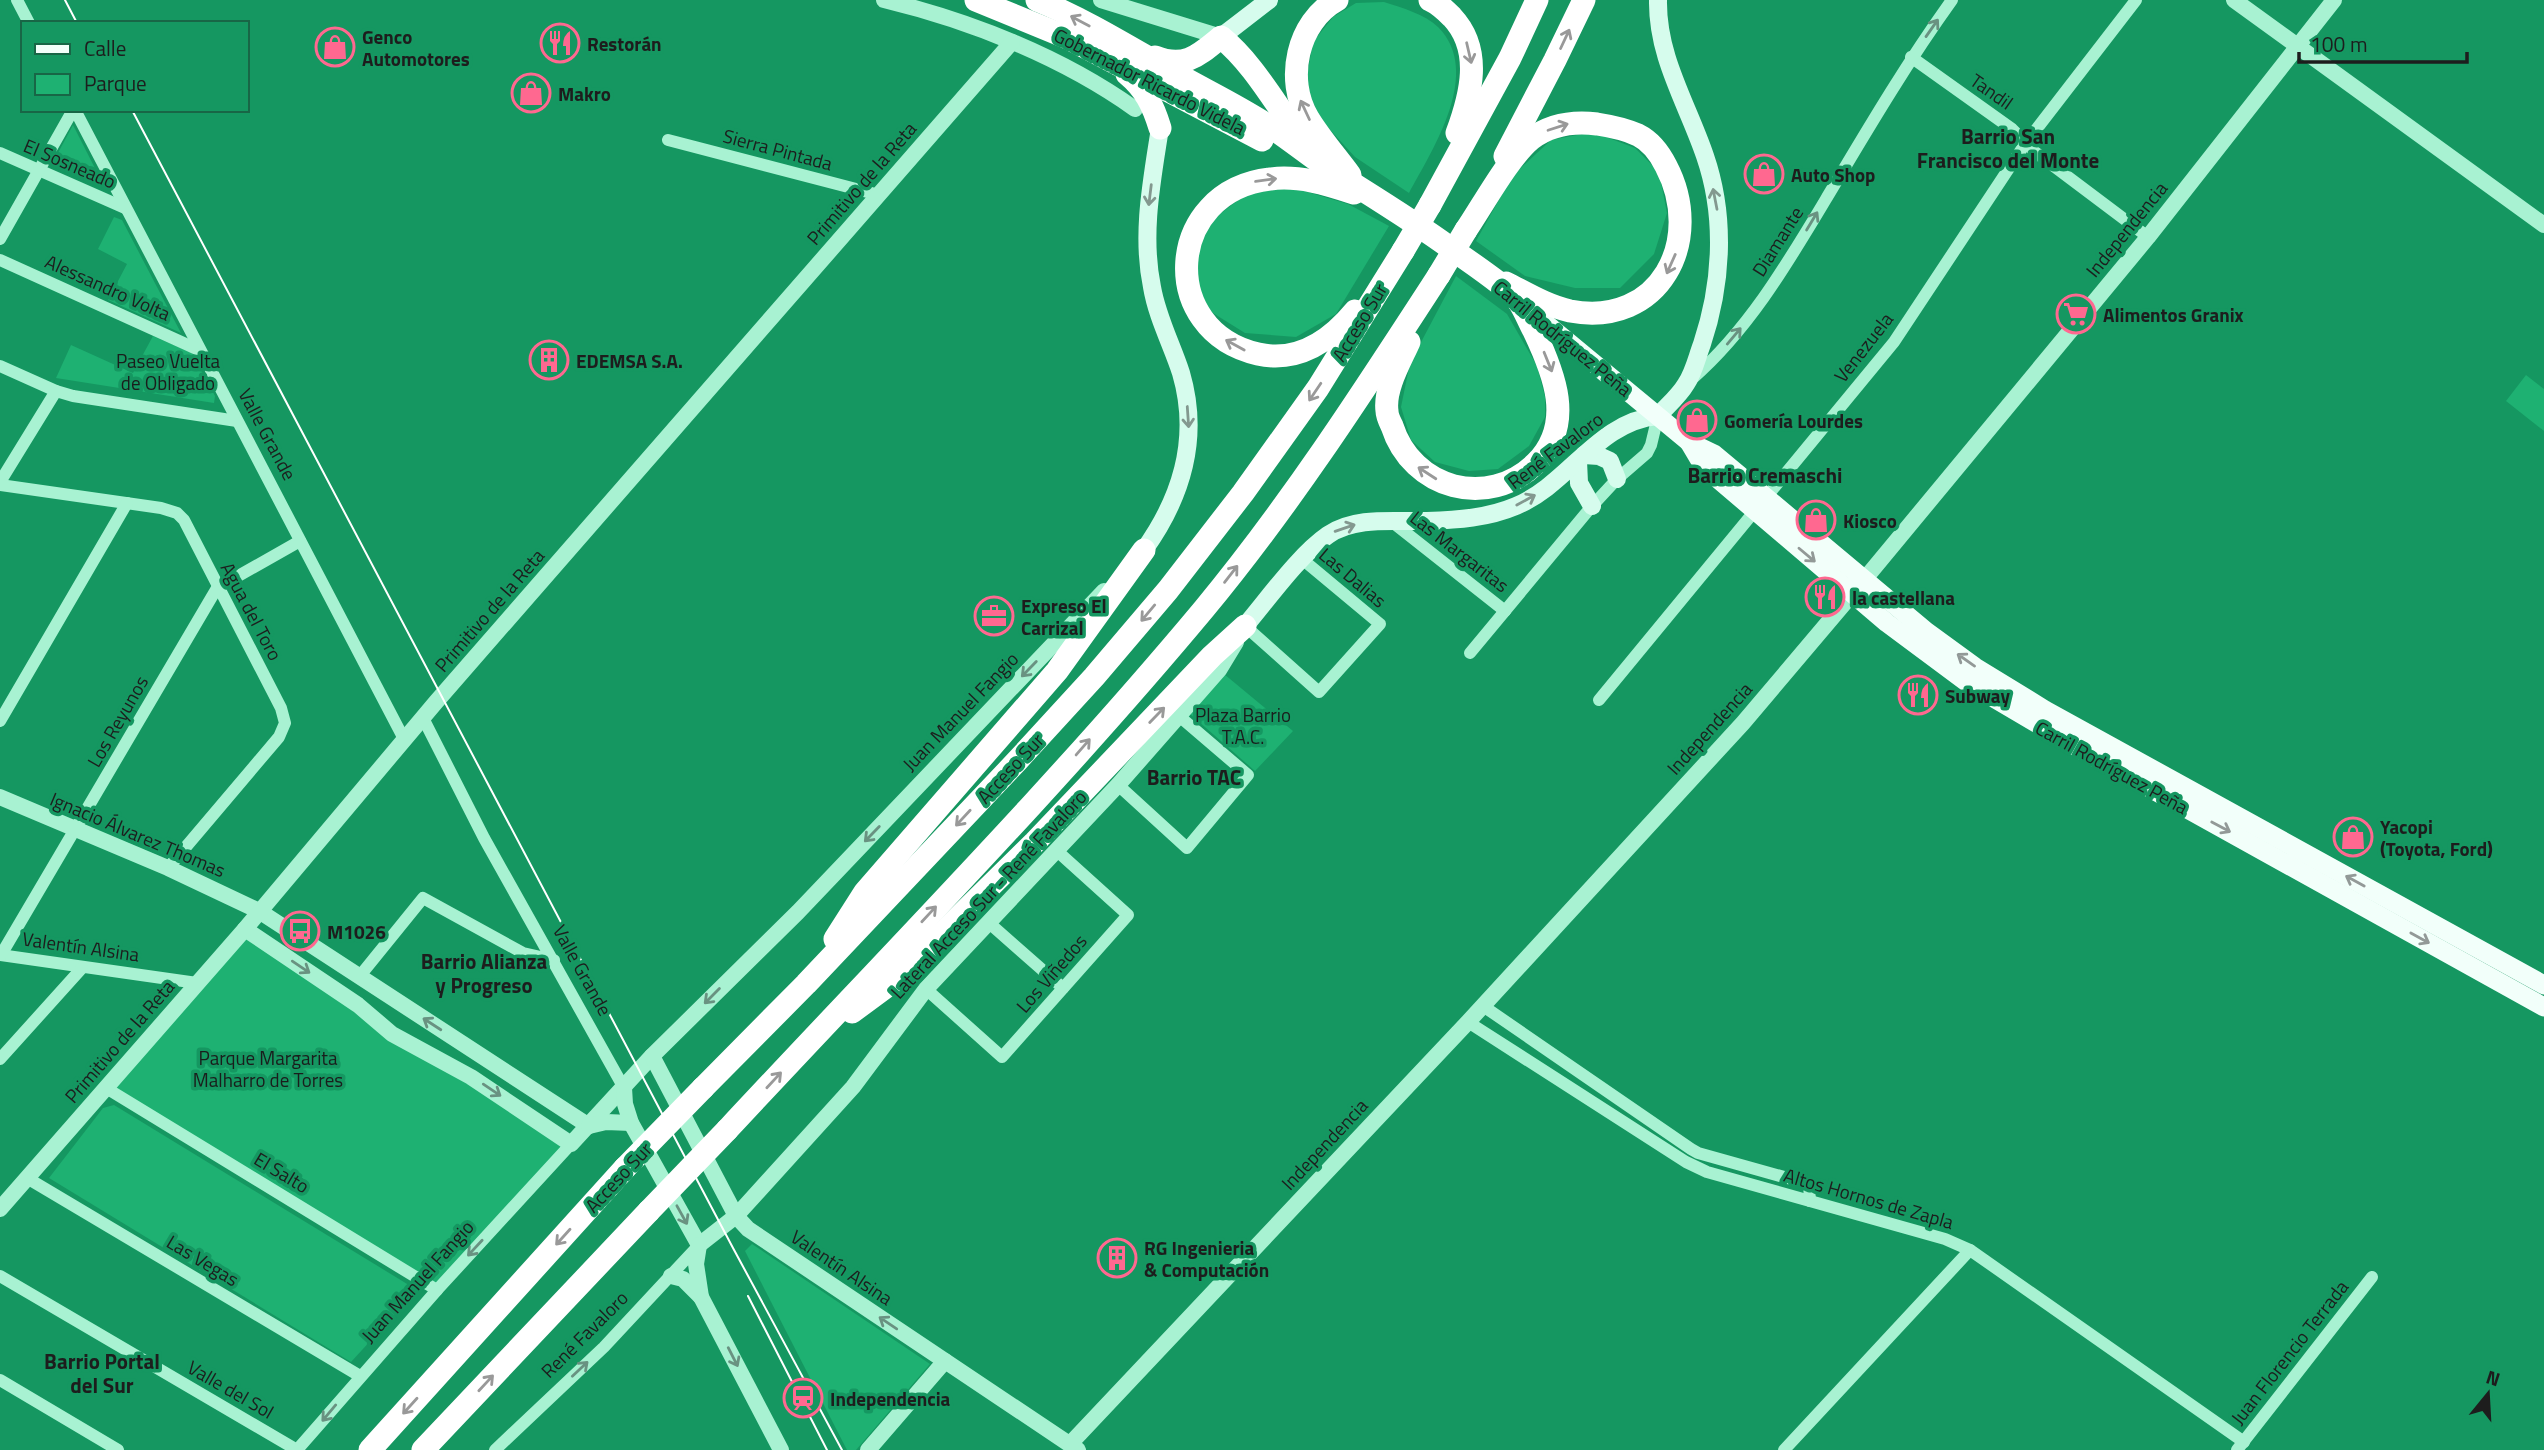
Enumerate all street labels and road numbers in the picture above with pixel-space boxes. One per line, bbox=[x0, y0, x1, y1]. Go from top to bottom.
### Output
street label: Gobernador Ricardo Videla bbox=[1049, 20, 1251, 142]
street label: Tandil bbox=[1965, 66, 2019, 116]
street label: Primitivo de la Reta bbox=[799, 115, 923, 251]
street label: Sierra Pintada bbox=[720, 120, 836, 178]
street label: El Sosneado bbox=[19, 131, 121, 195]
street label: Independencia bbox=[2078, 174, 2174, 283]
street label: Diamante bbox=[1744, 200, 1810, 282]
street label: Alessandro Volta bbox=[41, 246, 176, 328]
street label: Carril Rodríguez Peña bbox=[1487, 273, 1639, 403]
street label: Acceso Sur bbox=[1324, 277, 1394, 367]
street label: Venezuela bbox=[1826, 305, 1900, 388]
street label: Valle Grande bbox=[232, 383, 304, 485]
street label: René Favaloro bbox=[1501, 404, 1609, 496]
street label: Las Margaritas bbox=[1404, 503, 1516, 599]
street label: Las Dalias bbox=[1313, 540, 1393, 614]
street label: Primitivo de la Reta bbox=[427, 542, 551, 678]
street label: Agua del Toro bbox=[214, 557, 290, 665]
street label: Juan Manuel Fangio bbox=[895, 645, 1025, 777]
street label: Los Reyunos bbox=[79, 670, 155, 772]
street label: Independencia bbox=[1659, 675, 1759, 781]
street label: Carril Rodríguez Peña bbox=[2030, 713, 2194, 821]
street label: Acceso Sur bbox=[970, 726, 1051, 810]
street label: Lateral Acceso Sur - René Favaloro bbox=[883, 783, 1093, 1005]
street label: Ignacio Álvarez Thomas bbox=[46, 784, 230, 884]
street label: Valle Grande bbox=[546, 919, 620, 1021]
street label: Valentín Alsina bbox=[21, 923, 142, 969]
street label: Los Viñedos bbox=[1009, 927, 1094, 1019]
street label: Primitivo de la Reta bbox=[57, 973, 181, 1109]
street label: Independencia bbox=[1274, 1091, 1375, 1196]
street label: Acceso Sur bbox=[578, 1135, 659, 1219]
street label: El Salto bbox=[249, 1144, 315, 1200]
street label: Altos Hornos de Zapla bbox=[1781, 1160, 1958, 1236]
street label: Juan Manuel Fangio bbox=[354, 1213, 480, 1349]
street label: Valentín Alsina bbox=[785, 1222, 899, 1312]
street label: Las Vegas bbox=[161, 1227, 245, 1293]
street label: Juan Florencio Terrada bbox=[2223, 1273, 2355, 1431]
street label: René Favaloro bbox=[534, 1284, 634, 1384]
street label: Valle del Sol bbox=[182, 1353, 280, 1425]

